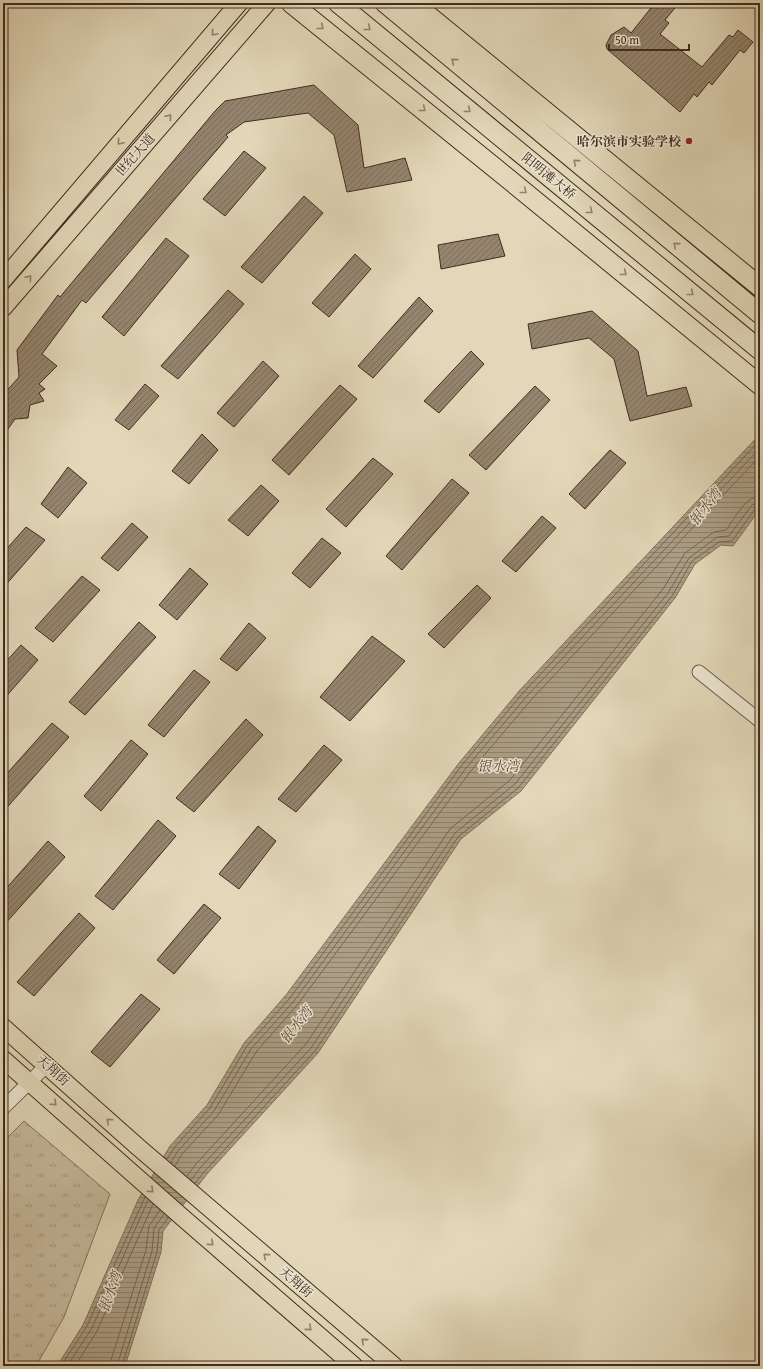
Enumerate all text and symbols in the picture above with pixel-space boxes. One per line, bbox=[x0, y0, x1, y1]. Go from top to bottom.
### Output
one-way arrow bbox=[317, 23, 324, 30]
one-way arrow bbox=[363, 23, 370, 30]
scale bar bbox=[609, 26, 689, 52]
one-way arrow bbox=[211, 28, 218, 35]
text: 50 m bbox=[615, 31, 639, 48]
one-way arrow bbox=[452, 58, 459, 65]
one-way arrow bbox=[418, 104, 425, 111]
one-way arrow bbox=[464, 106, 471, 113]
one-way arrow bbox=[164, 114, 171, 121]
street label: 世纪大道 bbox=[111, 129, 159, 181]
place label: 哈尔滨市实验学校 bbox=[577, 132, 681, 151]
marker: 哈尔滨市实验学校 bbox=[684, 136, 694, 146]
one-way arrow bbox=[118, 137, 125, 145]
street label: 阳明滩大桥 bbox=[518, 148, 580, 204]
one-way arrow bbox=[573, 159, 581, 166]
one-way arrow bbox=[519, 186, 526, 193]
one-way arrow bbox=[586, 206, 593, 213]
one-way arrow bbox=[673, 242, 681, 249]
one-way arrow bbox=[620, 269, 627, 276]
one-way arrow bbox=[24, 276, 31, 283]
one-way arrow bbox=[686, 288, 693, 295]
water label: 银水湾 bbox=[684, 483, 727, 530]
water label: 银水湾 bbox=[477, 756, 521, 776]
water label: 银水湾 bbox=[275, 1001, 318, 1048]
street label: 天翔街 bbox=[32, 1050, 74, 1090]
one-way arrow bbox=[49, 1099, 56, 1106]
one-way arrow bbox=[106, 1118, 114, 1125]
one-way arrow bbox=[146, 1185, 154, 1193]
one-way arrow bbox=[206, 1238, 214, 1245]
one-way arrow bbox=[263, 1254, 270, 1261]
street label: 天翔街 bbox=[275, 1262, 317, 1302]
water label: 银水湾 bbox=[93, 1267, 127, 1315]
one-way arrow bbox=[305, 1323, 312, 1330]
one-way arrow bbox=[362, 1338, 369, 1345]

